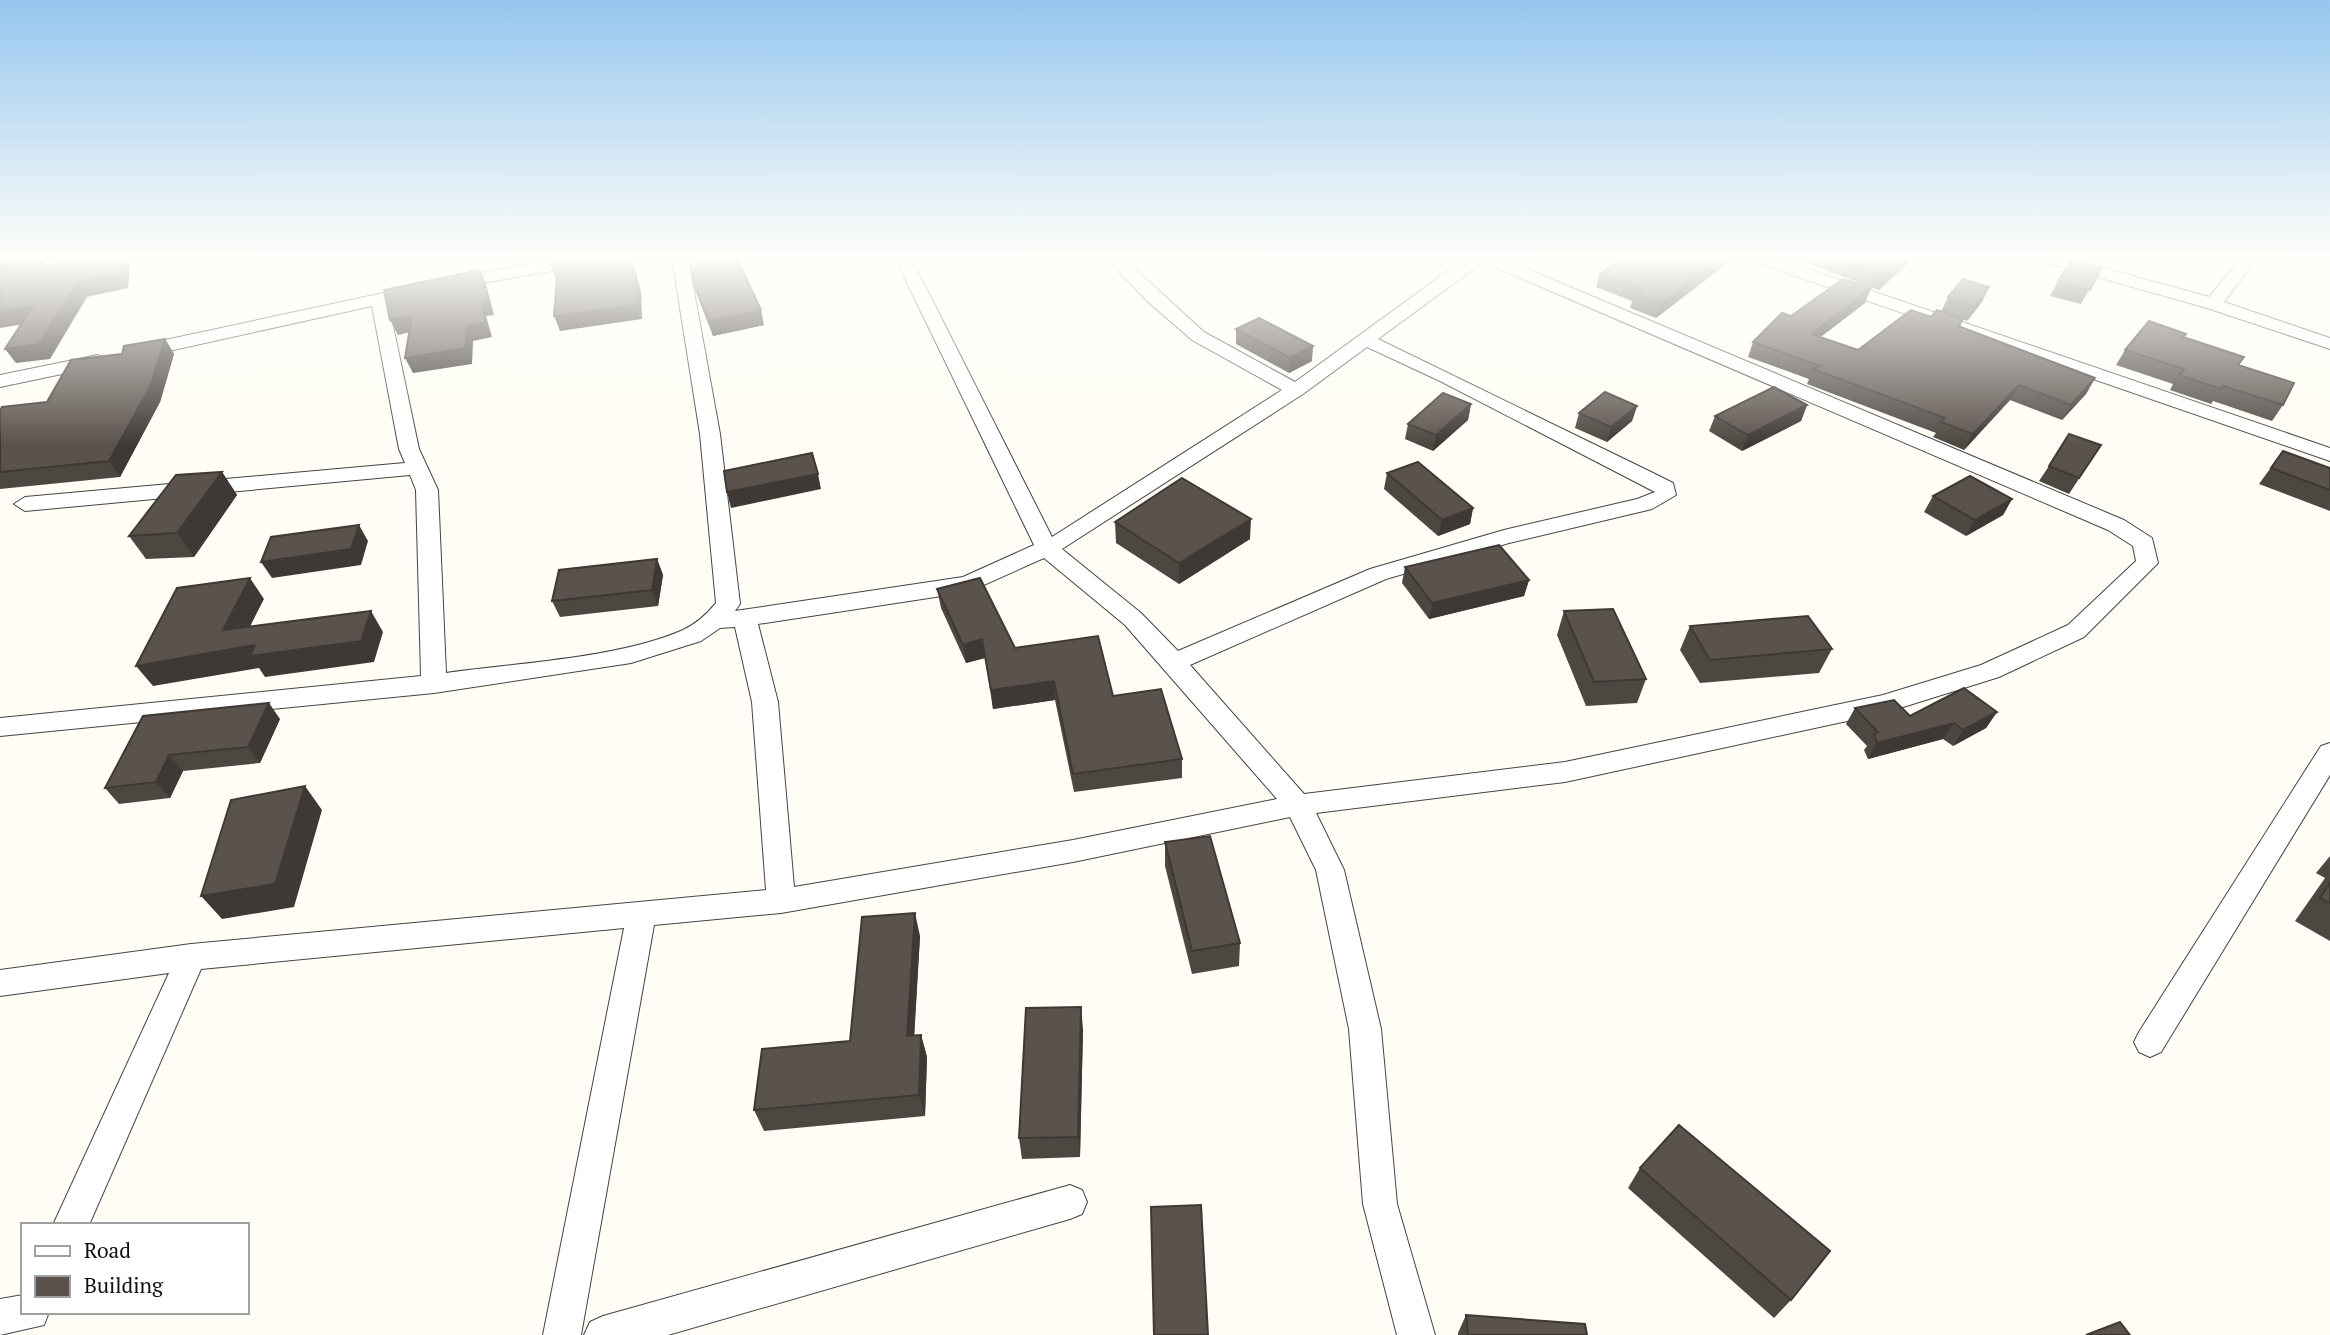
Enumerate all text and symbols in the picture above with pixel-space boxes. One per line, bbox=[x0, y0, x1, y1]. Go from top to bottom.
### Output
legend bbox=[21, 1223, 248, 1314]
text: Road bbox=[84, 1236, 131, 1264]
text: Building bbox=[84, 1271, 164, 1299]

